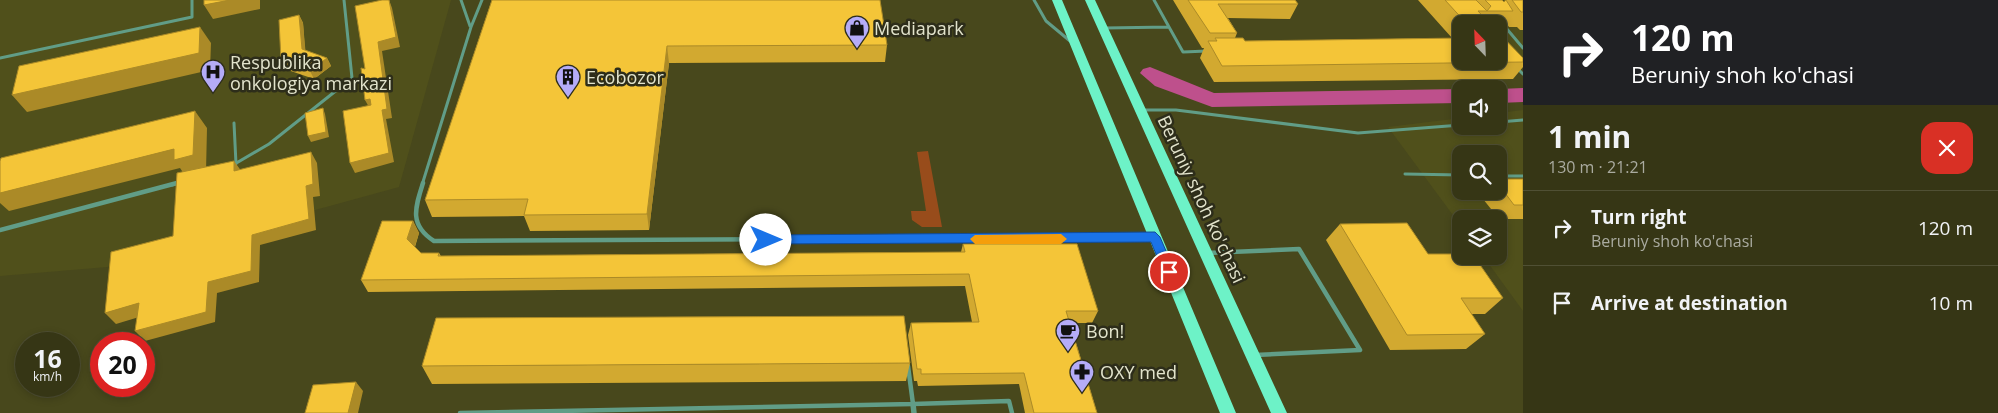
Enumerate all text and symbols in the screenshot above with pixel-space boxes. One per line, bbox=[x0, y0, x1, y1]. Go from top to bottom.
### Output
text: 120 m bbox=[1631, 14, 1735, 61]
shop icon: Mediapark bbox=[844, 15, 870, 49]
north arrow bbox=[1452, 15, 1508, 70]
map controls bbox=[1452, 15, 1507, 265]
place label: Mediapark bbox=[874, 16, 964, 40]
icon: right bbox=[1548, 20, 1613, 85]
place label: Respublika onkologiya markazi bbox=[230, 50, 392, 95]
hospital icon: Respublika onkologiya markazi bbox=[200, 59, 226, 93]
text: Beruniy shoh ko'chasi bbox=[1631, 59, 1854, 89]
building icon: Ecobozor bbox=[555, 64, 581, 98]
place label: Ecobozor bbox=[586, 65, 665, 89]
button: sound bbox=[1452, 80, 1507, 135]
street label: Beruniy shoh ko'chasi bbox=[1153, 111, 1251, 287]
text: 1 min bbox=[1548, 116, 1631, 157]
button: close bbox=[1921, 122, 1973, 174]
button: search bbox=[1452, 145, 1507, 200]
text: 130 m · 21:21 bbox=[1548, 156, 1648, 178]
text: Turn right bbox=[1591, 204, 1686, 230]
button: layers bbox=[1452, 210, 1507, 265]
position arrow bbox=[739, 213, 791, 265]
icon: right bbox=[1548, 214, 1576, 242]
text: 120 m bbox=[1918, 215, 1973, 241]
text: Beruniy shoh ko'chasi bbox=[1591, 230, 1753, 252]
pin bbox=[1148, 251, 1190, 293]
icon: arrive bbox=[1155, 258, 1183, 286]
icon: arrive bbox=[1548, 289, 1576, 317]
text: Arrive at destination bbox=[1591, 290, 1788, 316]
text: 10 m bbox=[1929, 290, 1973, 316]
cafe icon: Bon! bbox=[1055, 318, 1081, 352]
place label: Bon! bbox=[1086, 319, 1124, 343]
speed limit sign: 20 bbox=[90, 332, 155, 397]
text: 16 bbox=[33, 341, 62, 375]
pharmacy icon: OXY med bbox=[1069, 359, 1095, 393]
place label: OXY med bbox=[1100, 360, 1177, 384]
text: km/h bbox=[33, 368, 62, 385]

